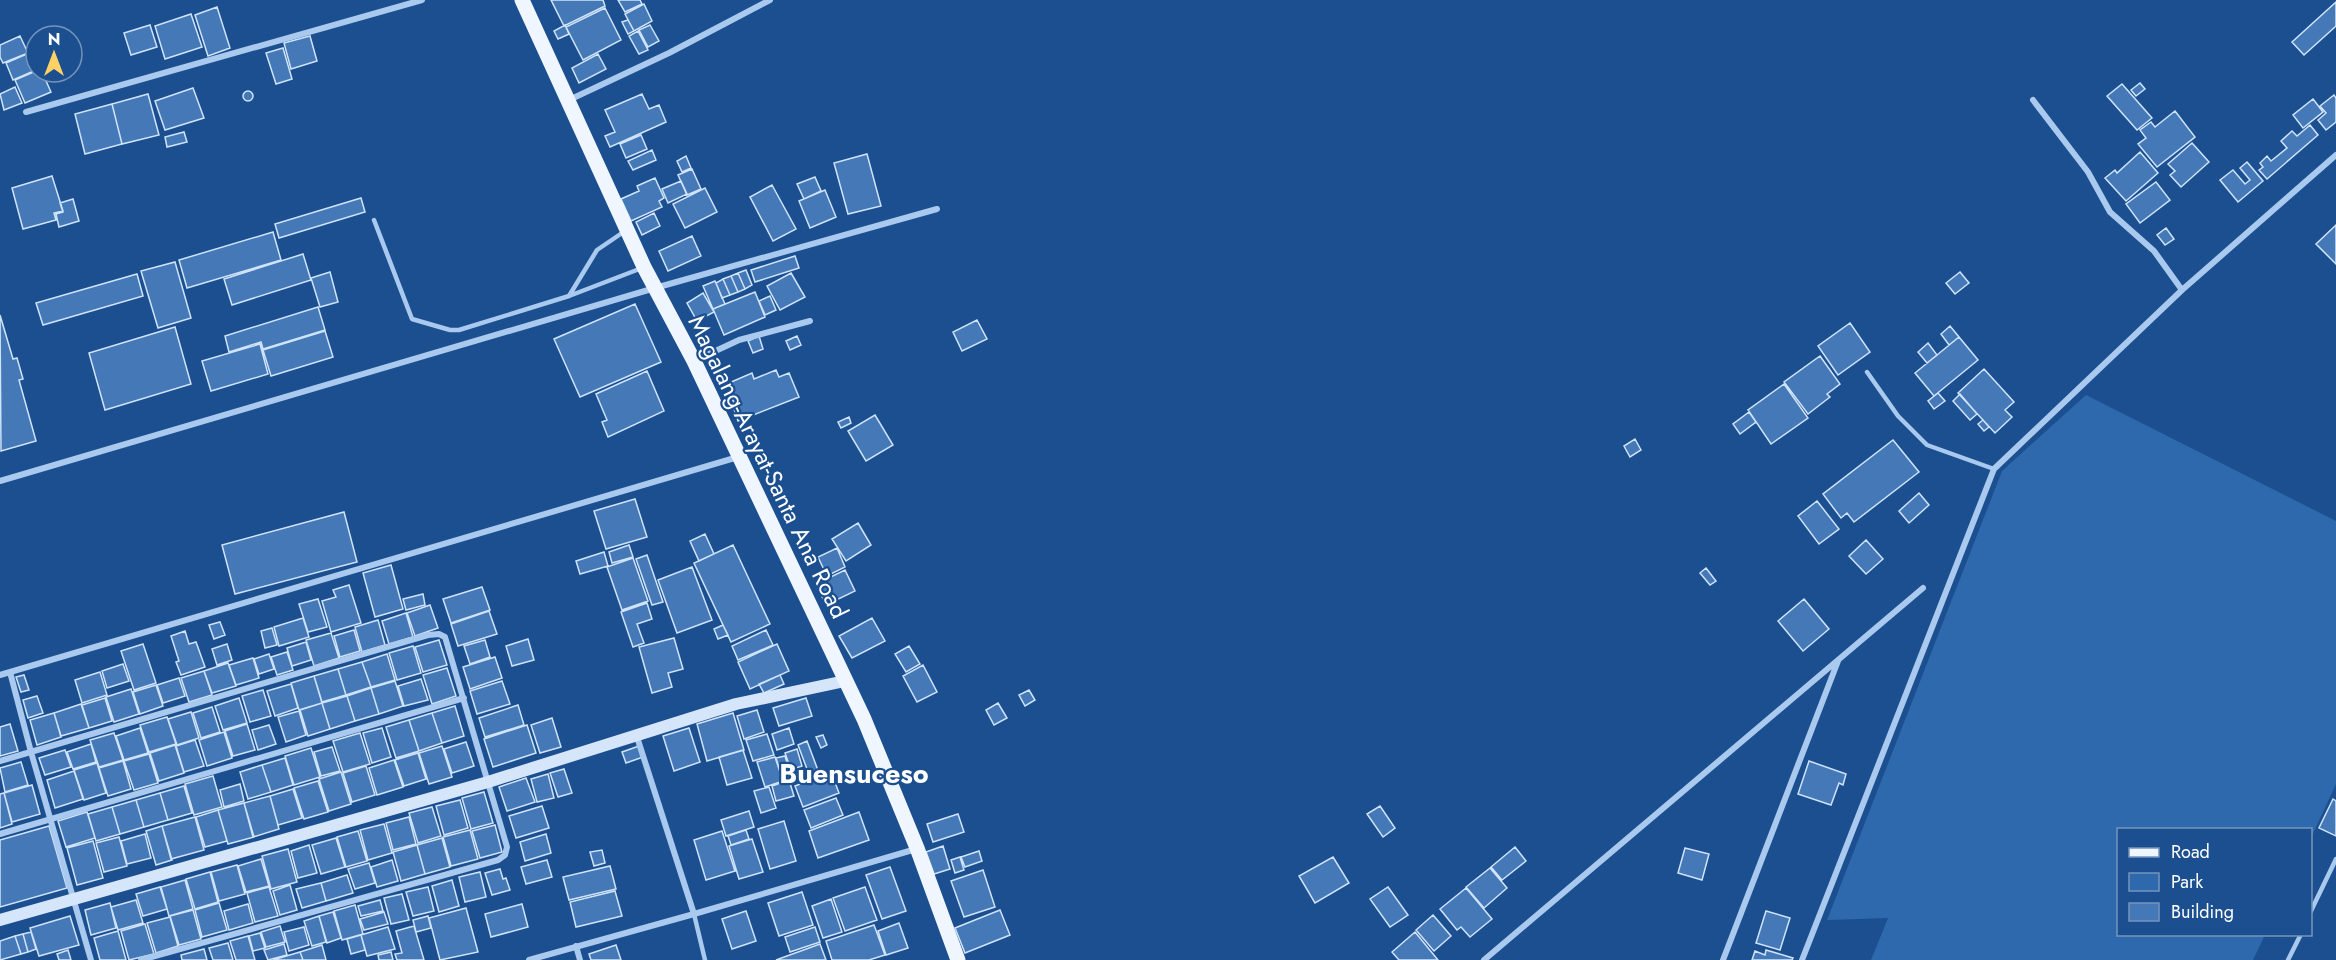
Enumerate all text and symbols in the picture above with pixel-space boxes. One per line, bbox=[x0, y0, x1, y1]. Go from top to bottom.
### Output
north arrow bbox=[24, 24, 84, 84]
text: N bbox=[48, 28, 60, 51]
street label: Magalang-Arayat-Santa Ana Road bbox=[680, 309, 857, 624]
district label: Buensuceso bbox=[779, 754, 929, 793]
legend bbox=[2117, 828, 2312, 936]
text: Road bbox=[2171, 839, 2210, 865]
text: Park bbox=[2171, 869, 2203, 895]
text: Building bbox=[2171, 899, 2234, 925]

